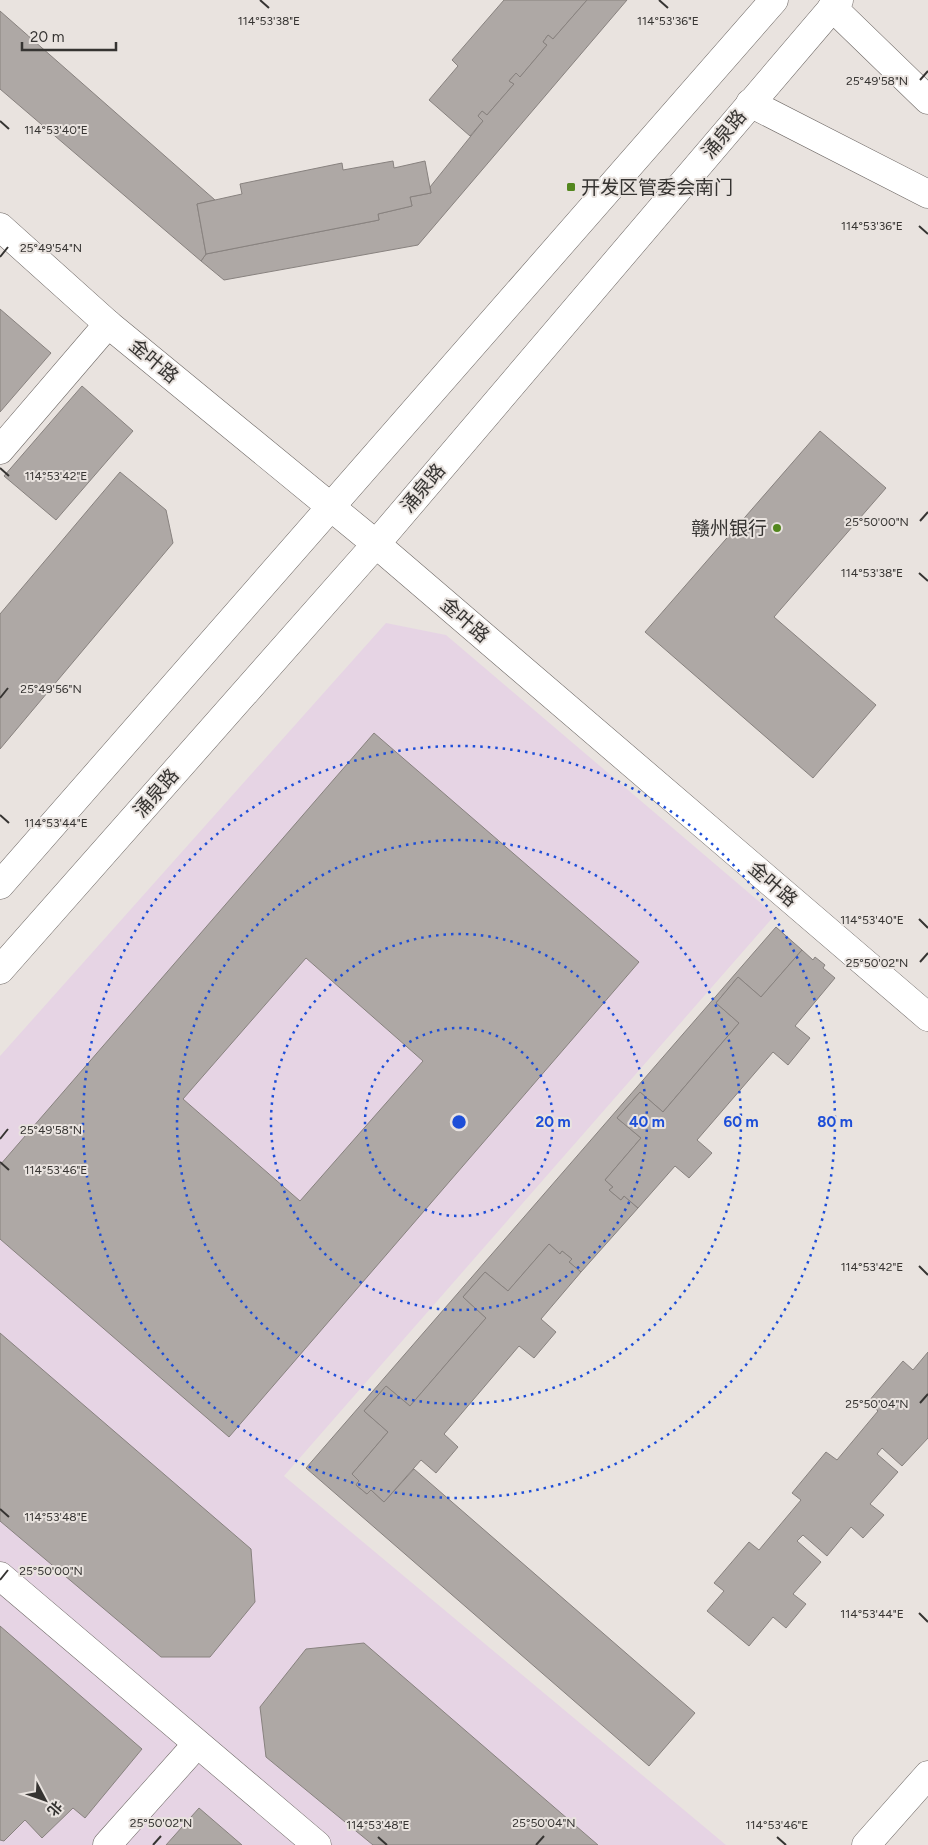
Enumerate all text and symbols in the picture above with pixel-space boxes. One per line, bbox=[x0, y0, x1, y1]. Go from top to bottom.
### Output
text: 114°53'38"E bbox=[238, 14, 300, 28]
text: 114°53'36"E bbox=[637, 14, 699, 28]
scale bar bbox=[22, 20, 116, 52]
text: 20 m bbox=[30, 28, 64, 46]
text: 25°49'58"N bbox=[846, 74, 908, 88]
street label: 涌泉路 bbox=[697, 105, 751, 163]
text: 114°53'40"E bbox=[24, 123, 88, 137]
place label: 开发区管委会南门 bbox=[581, 176, 733, 199]
marker: 开发区管委会南门 bbox=[565, 181, 577, 193]
text: 114°53'36"E bbox=[841, 219, 903, 233]
text: 25°49'54"N bbox=[20, 241, 82, 255]
street label: 金叶路 bbox=[125, 334, 183, 388]
street label: 涌泉路 bbox=[396, 459, 450, 517]
text: 114°53'42"E bbox=[25, 469, 87, 483]
text: 25°50'00"N bbox=[845, 515, 909, 529]
place label: 赣州银行 bbox=[691, 517, 767, 540]
marker: 赣州银行 bbox=[771, 522, 783, 534]
text: 114°53'38"E bbox=[841, 566, 903, 580]
street label: 金叶路 bbox=[436, 593, 494, 647]
text: 25°49'56"N bbox=[20, 682, 82, 696]
street label: 涌泉路 bbox=[129, 764, 183, 822]
text: 114°53'44"E bbox=[24, 816, 88, 830]
street label: 金叶路 bbox=[744, 857, 802, 911]
text: 114°53'40"E bbox=[840, 913, 904, 927]
text: 25°50'02"N bbox=[846, 956, 908, 970]
centre of rings bbox=[450, 1113, 468, 1131]
text: 20 m bbox=[535, 1113, 571, 1131]
text: 40 m bbox=[629, 1113, 665, 1131]
text: 60 m bbox=[723, 1113, 759, 1131]
text: 80 m bbox=[817, 1113, 853, 1131]
text: 25°49'58"N bbox=[20, 1123, 82, 1137]
text: 114°53'46"E bbox=[25, 1163, 87, 1177]
text: 114°53'42"E bbox=[841, 1260, 903, 1274]
text: 25°50'04"N bbox=[845, 1397, 909, 1411]
text: 114°53'48"E bbox=[24, 1510, 88, 1524]
text: 25°50'00"N bbox=[19, 1564, 83, 1578]
text: 114°53'44"E bbox=[840, 1607, 904, 1621]
north arrow bbox=[20, 1775, 70, 1825]
text: 北 bbox=[43, 1797, 65, 1819]
text: 25°50'02"N bbox=[130, 1816, 192, 1830]
text: 25°50'04"N bbox=[512, 1816, 576, 1830]
text: 114°53'48"E bbox=[346, 1818, 410, 1832]
text: 114°53'46"E bbox=[746, 1818, 808, 1832]

